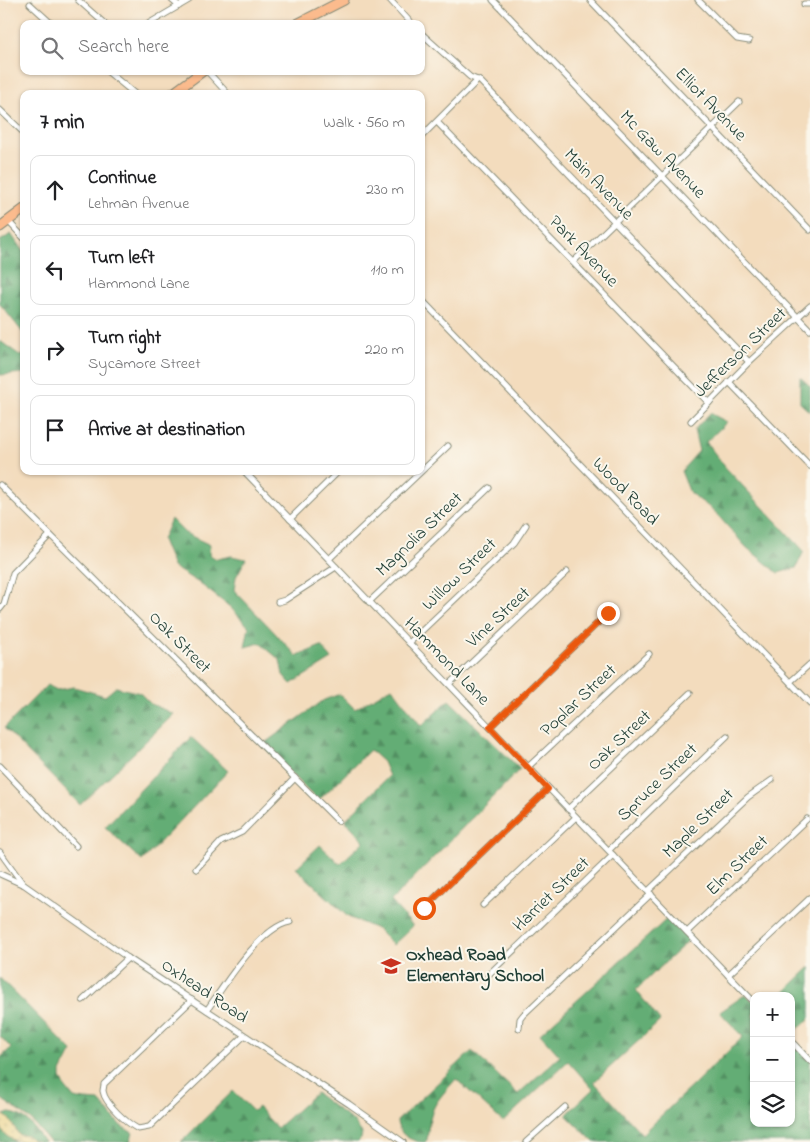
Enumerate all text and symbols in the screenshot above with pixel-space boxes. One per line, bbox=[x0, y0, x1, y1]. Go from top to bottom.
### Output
search box bbox=[20, 20, 425, 75]
icon: search bbox=[38, 34, 66, 62]
text: Search here bbox=[78, 34, 169, 61]
street label: Elliot Avenue bbox=[668, 62, 753, 148]
street label: Mc Gaw Avenue bbox=[613, 105, 712, 206]
text: 7 min bbox=[40, 108, 84, 138]
text: Walk · 560 m bbox=[323, 111, 405, 135]
street label: Main Avenue bbox=[557, 143, 640, 227]
text: Continue bbox=[88, 165, 156, 192]
icon: ahead bbox=[41, 176, 69, 204]
text: 230 m bbox=[366, 178, 404, 202]
text: Lehman Avenue bbox=[88, 192, 189, 216]
street label: Park Avenue bbox=[542, 210, 625, 294]
text: Turn left bbox=[88, 245, 155, 272]
icon: left bbox=[41, 256, 69, 284]
text: 110 m bbox=[370, 258, 404, 282]
text: Hammond Lane bbox=[88, 272, 190, 296]
street label: Jefferson Street bbox=[689, 302, 793, 404]
text: Turn right bbox=[88, 325, 161, 352]
icon: right bbox=[41, 336, 69, 364]
text: 220 m bbox=[365, 338, 404, 362]
text: Sycamore Street bbox=[88, 352, 201, 376]
icon: arrive bbox=[41, 416, 69, 444]
text: Arrive at destination bbox=[88, 417, 245, 444]
street label: Wood Road bbox=[586, 452, 664, 532]
street label: Magnolia Street bbox=[371, 487, 470, 584]
street label: Willow Street bbox=[417, 533, 503, 617]
street label: Vine Street bbox=[460, 581, 537, 655]
route end bbox=[597, 602, 620, 625]
street label: Oak Street bbox=[142, 606, 216, 680]
street label: Hammond Lane bbox=[397, 612, 496, 713]
street label: Poplar Street bbox=[535, 659, 623, 743]
street label: Oak Street bbox=[582, 704, 658, 778]
street label: Spruce Street bbox=[612, 738, 704, 828]
street label: Maple Street bbox=[657, 783, 741, 865]
street label: Elm Street bbox=[701, 830, 775, 902]
street label: Harriet Street bbox=[508, 851, 596, 939]
route start bbox=[413, 897, 436, 920]
place label: Oxhead Road Elementary School bbox=[406, 943, 544, 991]
street label: Oxhead Road bbox=[155, 953, 253, 1031]
school or university icon: Oxhead Road Elementary School bbox=[380, 955, 402, 977]
map controls bbox=[750, 992, 795, 1127]
button: + bbox=[750, 992, 795, 1037]
button: − bbox=[750, 1037, 795, 1082]
button: layers bbox=[750, 1082, 795, 1127]

